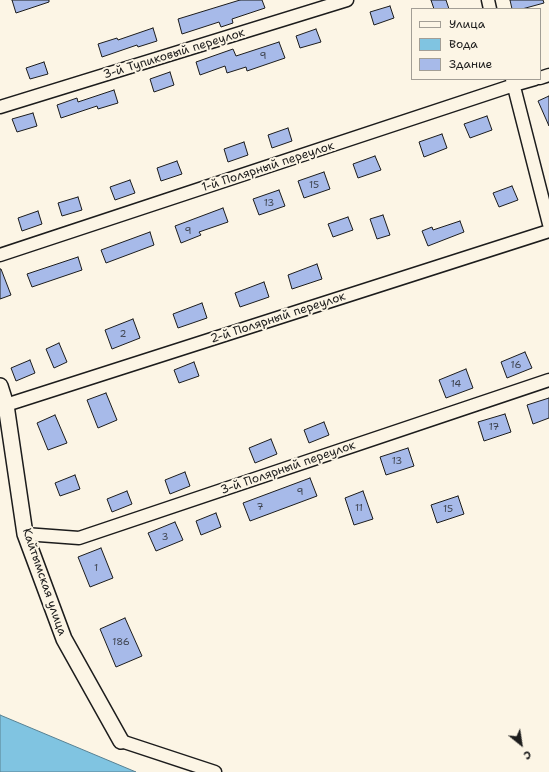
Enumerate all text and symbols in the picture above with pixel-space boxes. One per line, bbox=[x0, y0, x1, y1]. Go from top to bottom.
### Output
legend bbox=[411, 8, 541, 80]
text: Улица bbox=[449, 16, 485, 32]
street label: 3-й Тупиковый переулок bbox=[101, 26, 247, 82]
text: Вода bbox=[449, 36, 478, 52]
house number: 9 bbox=[260, 50, 266, 62]
text: Здание bbox=[449, 56, 492, 72]
street label: 1-й Полярный переулок bbox=[200, 139, 336, 195]
house number: 15 bbox=[309, 179, 319, 191]
house number: 13 bbox=[264, 197, 274, 209]
house number: 9 bbox=[185, 225, 191, 237]
street label: 2-й Полярный переулок bbox=[209, 289, 347, 347]
house number: 2 bbox=[120, 328, 126, 340]
house number: 16 bbox=[511, 359, 521, 371]
house number: 14 bbox=[451, 378, 461, 390]
house number: 17 bbox=[489, 421, 499, 433]
street label: 3-й Полярный переулок bbox=[219, 438, 357, 498]
house number: 13 bbox=[392, 455, 402, 467]
house number: 9 bbox=[297, 486, 303, 498]
house number: 7 bbox=[257, 501, 263, 513]
house number: 11 bbox=[355, 502, 363, 514]
house number: 15 bbox=[443, 503, 453, 515]
street label: Кайтымская улица bbox=[19, 526, 69, 638]
house number: 3 bbox=[162, 531, 168, 543]
house number: 1 bbox=[94, 562, 98, 574]
house number: 186 bbox=[112, 636, 130, 648]
north arrow bbox=[501, 724, 541, 764]
text: С bbox=[521, 747, 534, 763]

